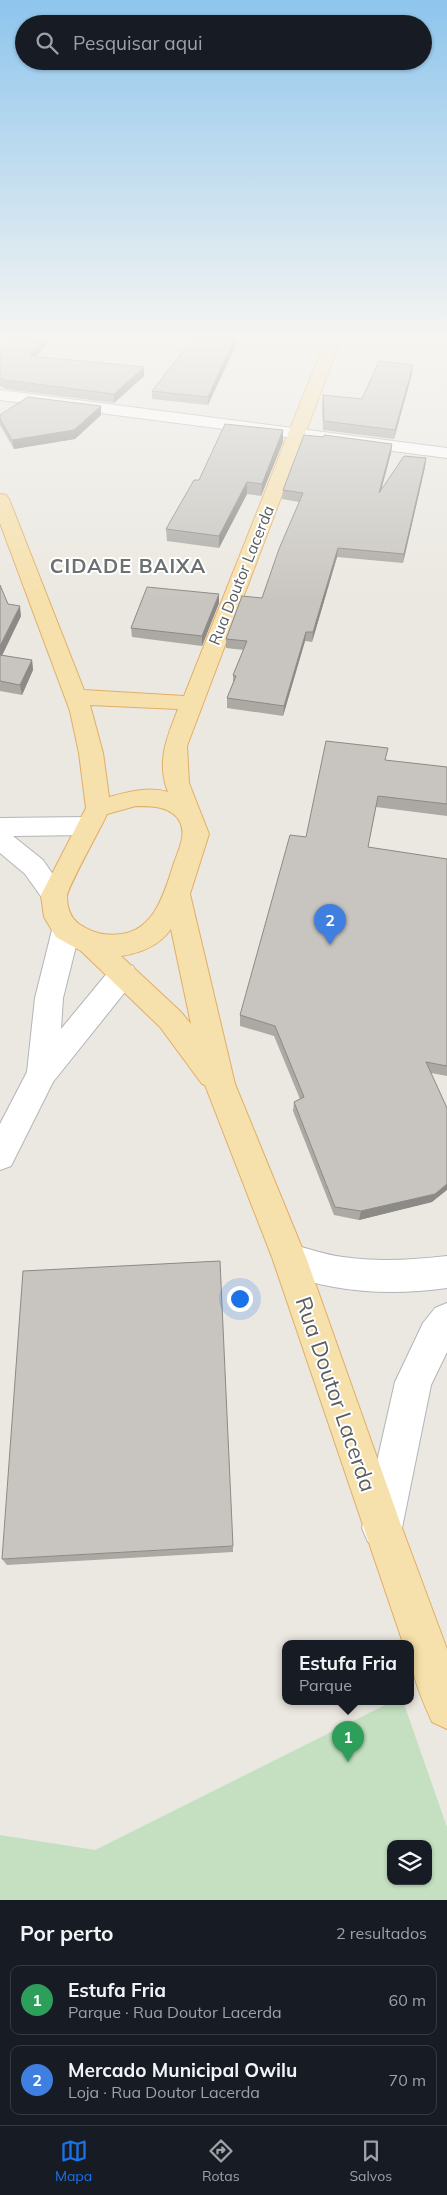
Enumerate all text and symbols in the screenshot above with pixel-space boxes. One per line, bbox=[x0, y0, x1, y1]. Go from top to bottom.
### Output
search box bbox=[15, 15, 432, 70]
icon: search bbox=[33, 29, 61, 57]
text: Pesquisar aqui bbox=[73, 31, 203, 55]
street label: Rua Doutor Lacerda bbox=[204, 502, 278, 648]
district label: CIDADE BAIXA bbox=[50, 553, 206, 578]
pin: 2 bbox=[314, 904, 346, 945]
your location bbox=[227, 1286, 253, 1312]
street label: Rua Doutor Lacerda bbox=[289, 1293, 383, 1495]
popup bbox=[282, 1640, 414, 1705]
text: Estufa Fria bbox=[299, 1651, 397, 1675]
text: Parque bbox=[299, 1675, 352, 1695]
pin: 1 bbox=[332, 1721, 364, 1762]
map controls bbox=[387, 1840, 432, 1885]
button: layers bbox=[387, 1840, 432, 1885]
text: Por perto bbox=[20, 1920, 114, 1946]
text: 2 resultados bbox=[336, 1923, 427, 1943]
text: Estufa Fria bbox=[68, 1978, 166, 2002]
text: 1 bbox=[32, 1990, 42, 2010]
text: 60 m bbox=[389, 1990, 426, 2010]
text: Parque · Rua Doutor Lacerda bbox=[68, 2002, 282, 2022]
text: Mercado Municipal Owilu bbox=[68, 2058, 297, 2082]
text: 2 bbox=[32, 2070, 42, 2090]
text: 70 m bbox=[389, 2070, 426, 2090]
text: Loja · Rua Doutor Lacerda bbox=[68, 2082, 260, 2102]
tab: Mapa bbox=[55, 2137, 92, 2185]
tab: Rotas bbox=[202, 2137, 240, 2185]
tab: Salvos bbox=[349, 2137, 392, 2185]

